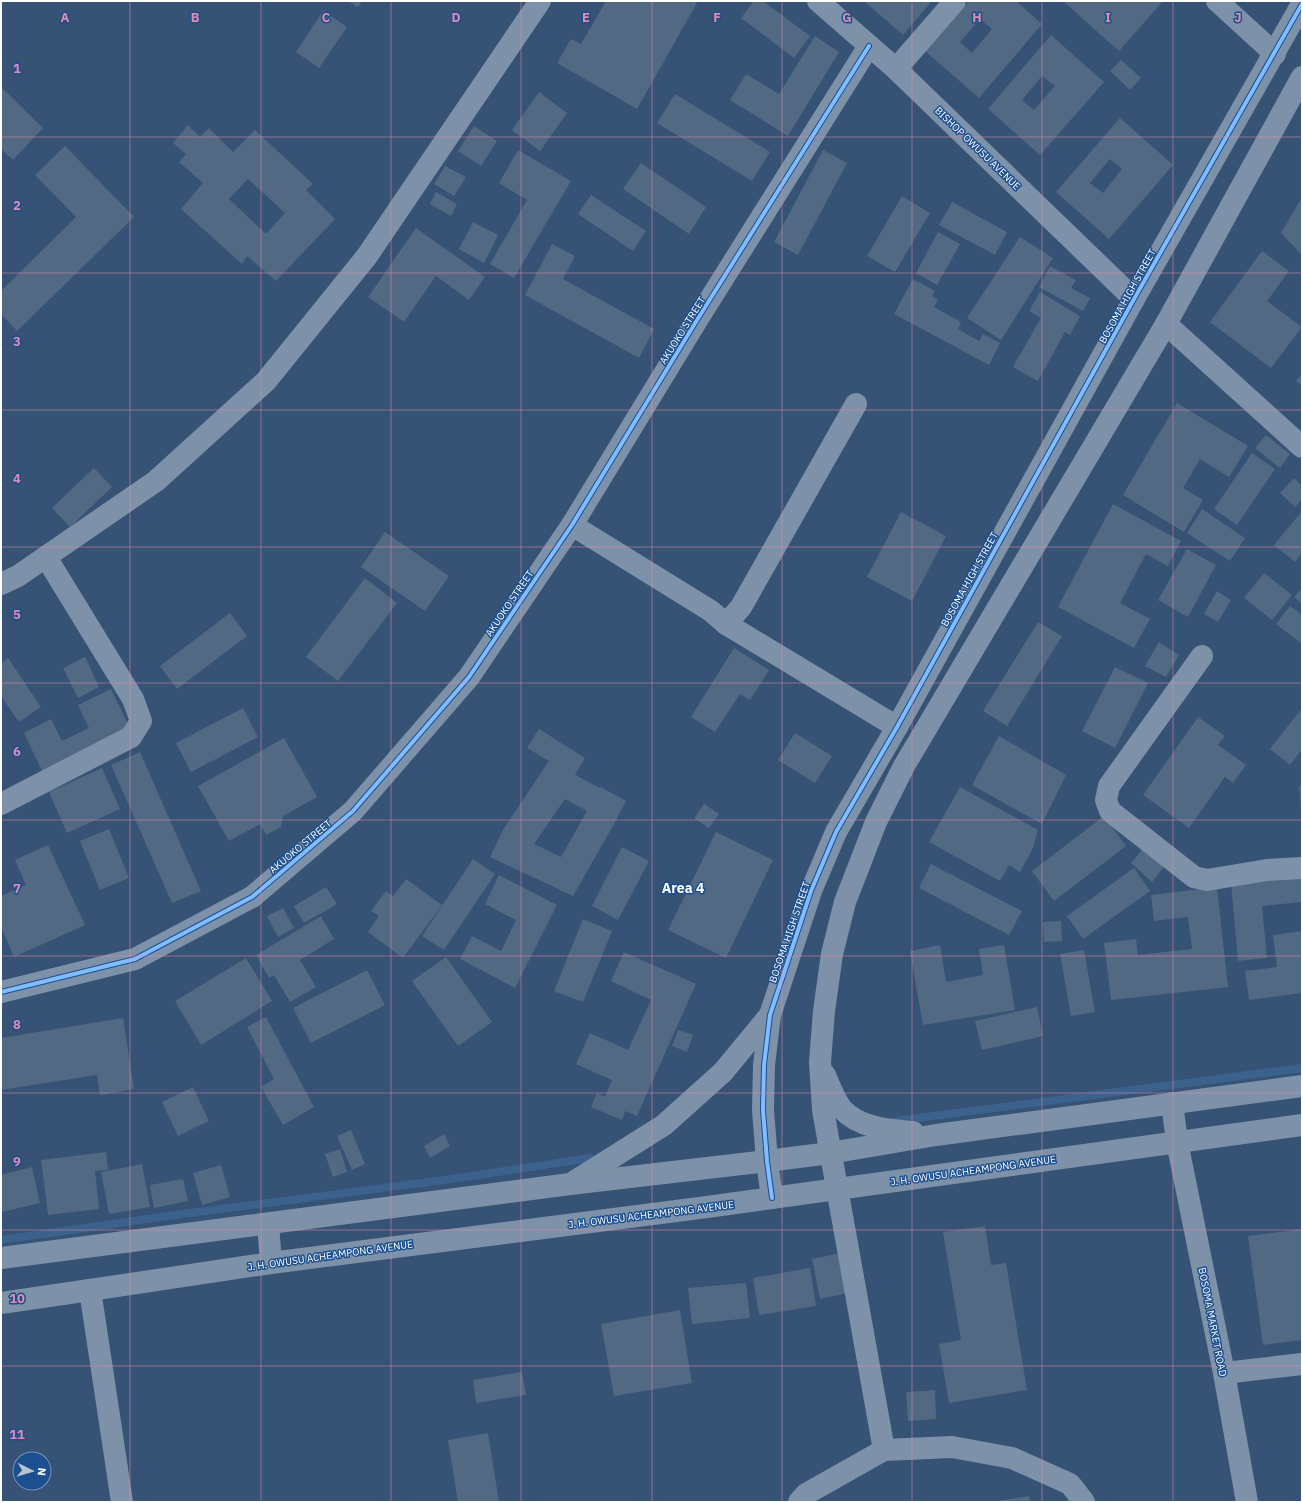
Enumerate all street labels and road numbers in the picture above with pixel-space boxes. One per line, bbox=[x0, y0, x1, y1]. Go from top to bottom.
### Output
street label: BISHOP OWUSU AVENUE bbox=[932, 104, 1023, 193]
street label: BOSOMA HIGH STREET bbox=[1096, 246, 1159, 346]
street label: AKUOKO STREET bbox=[656, 294, 709, 366]
street label: BOSOMA HIGH STREET bbox=[938, 529, 1001, 629]
street label: AKUOKO STREET bbox=[482, 567, 537, 639]
street label: AKUOKO STREET bbox=[267, 816, 334, 876]
street label: BOSOMA HIGH STREET bbox=[766, 880, 813, 984]
street label: J. H. OWUSU ACHEAMPONG AVENUE bbox=[890, 1152, 1057, 1189]
street label: J. H. OWUSU ACHEAMPONG AVENUE bbox=[567, 1198, 735, 1231]
street label: J. H. OWUSU ACHEAMPONG AVENUE bbox=[247, 1237, 414, 1274]
street label: BOSOMA MARKET ROAD bbox=[1196, 1266, 1230, 1378]

